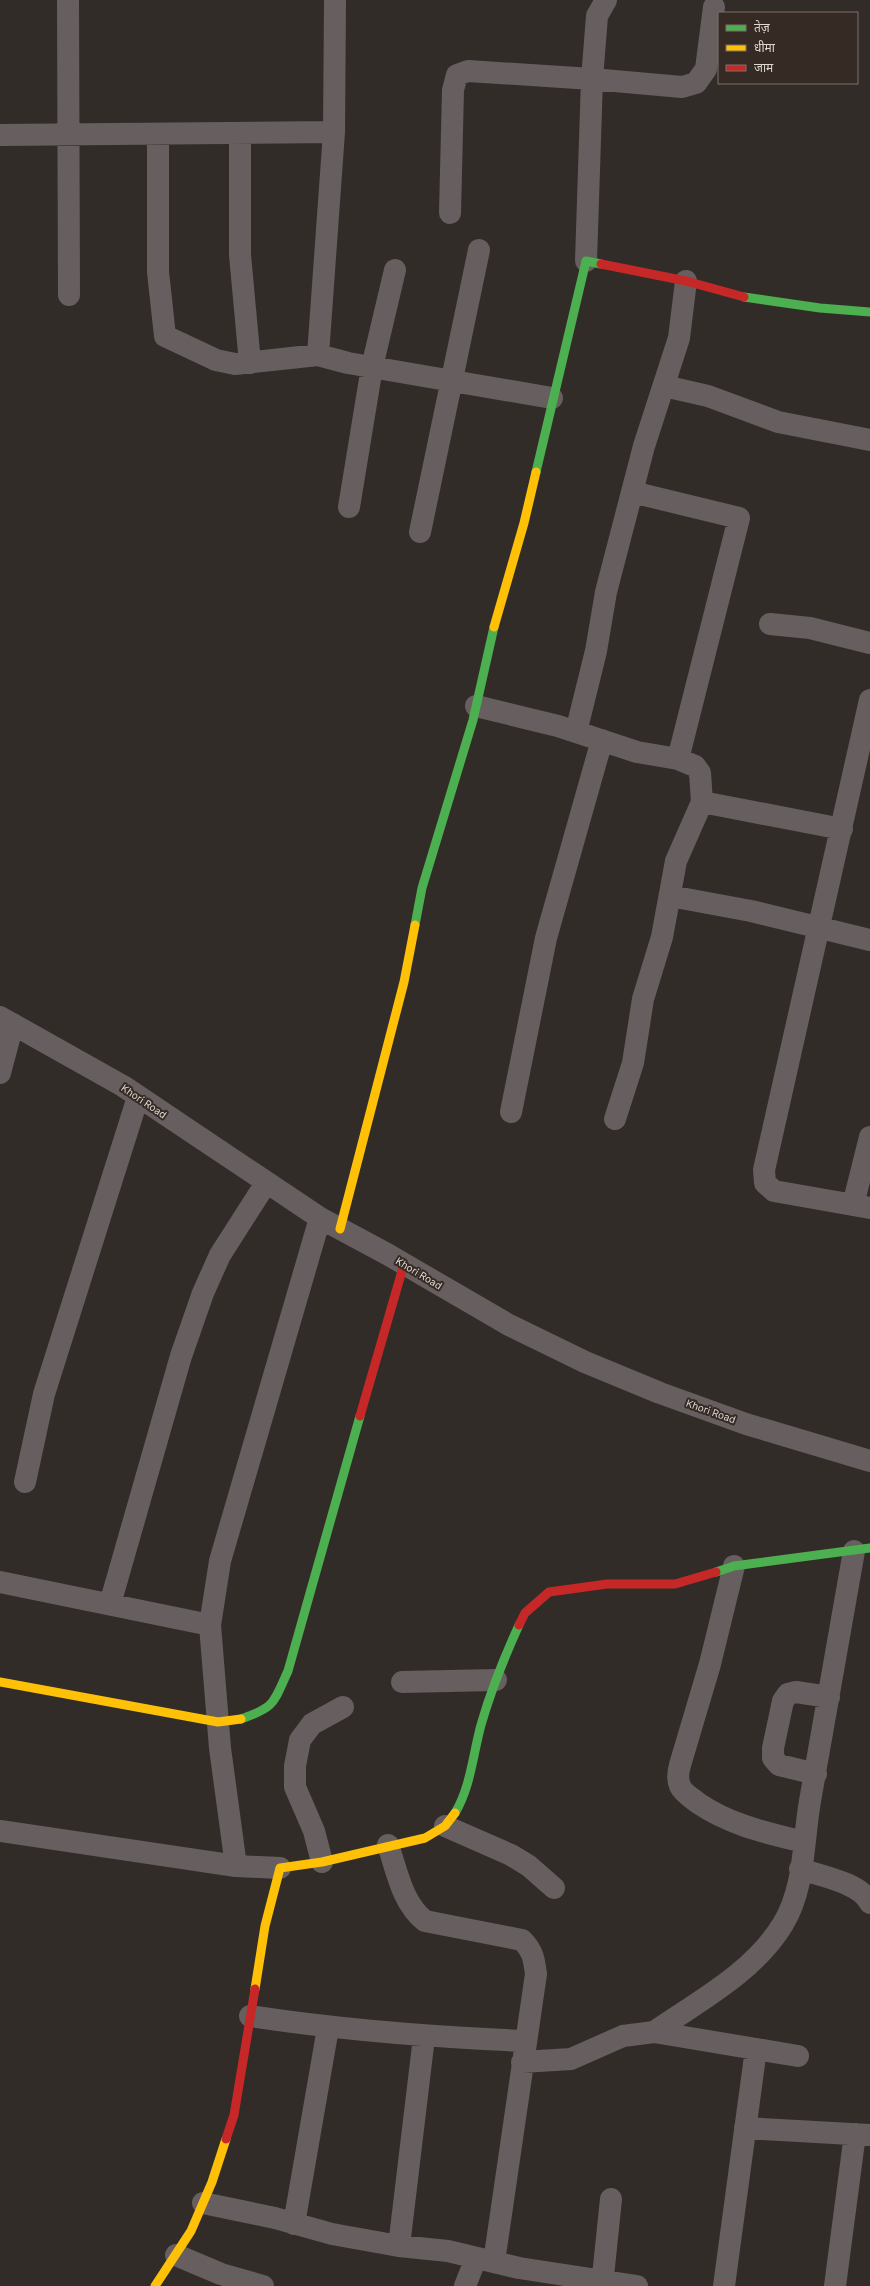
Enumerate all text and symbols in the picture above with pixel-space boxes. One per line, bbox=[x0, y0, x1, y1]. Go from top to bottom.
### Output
legend bbox=[718, 12, 858, 84]
text: तेज़ bbox=[754, 20, 771, 35]
text: धीमा bbox=[754, 40, 776, 55]
text: जाम bbox=[754, 60, 774, 75]
street label: Khori Road bbox=[119, 1082, 169, 1120]
street label: Khori Road bbox=[394, 1254, 444, 1292]
street label: Khori Road bbox=[685, 1396, 737, 1426]

